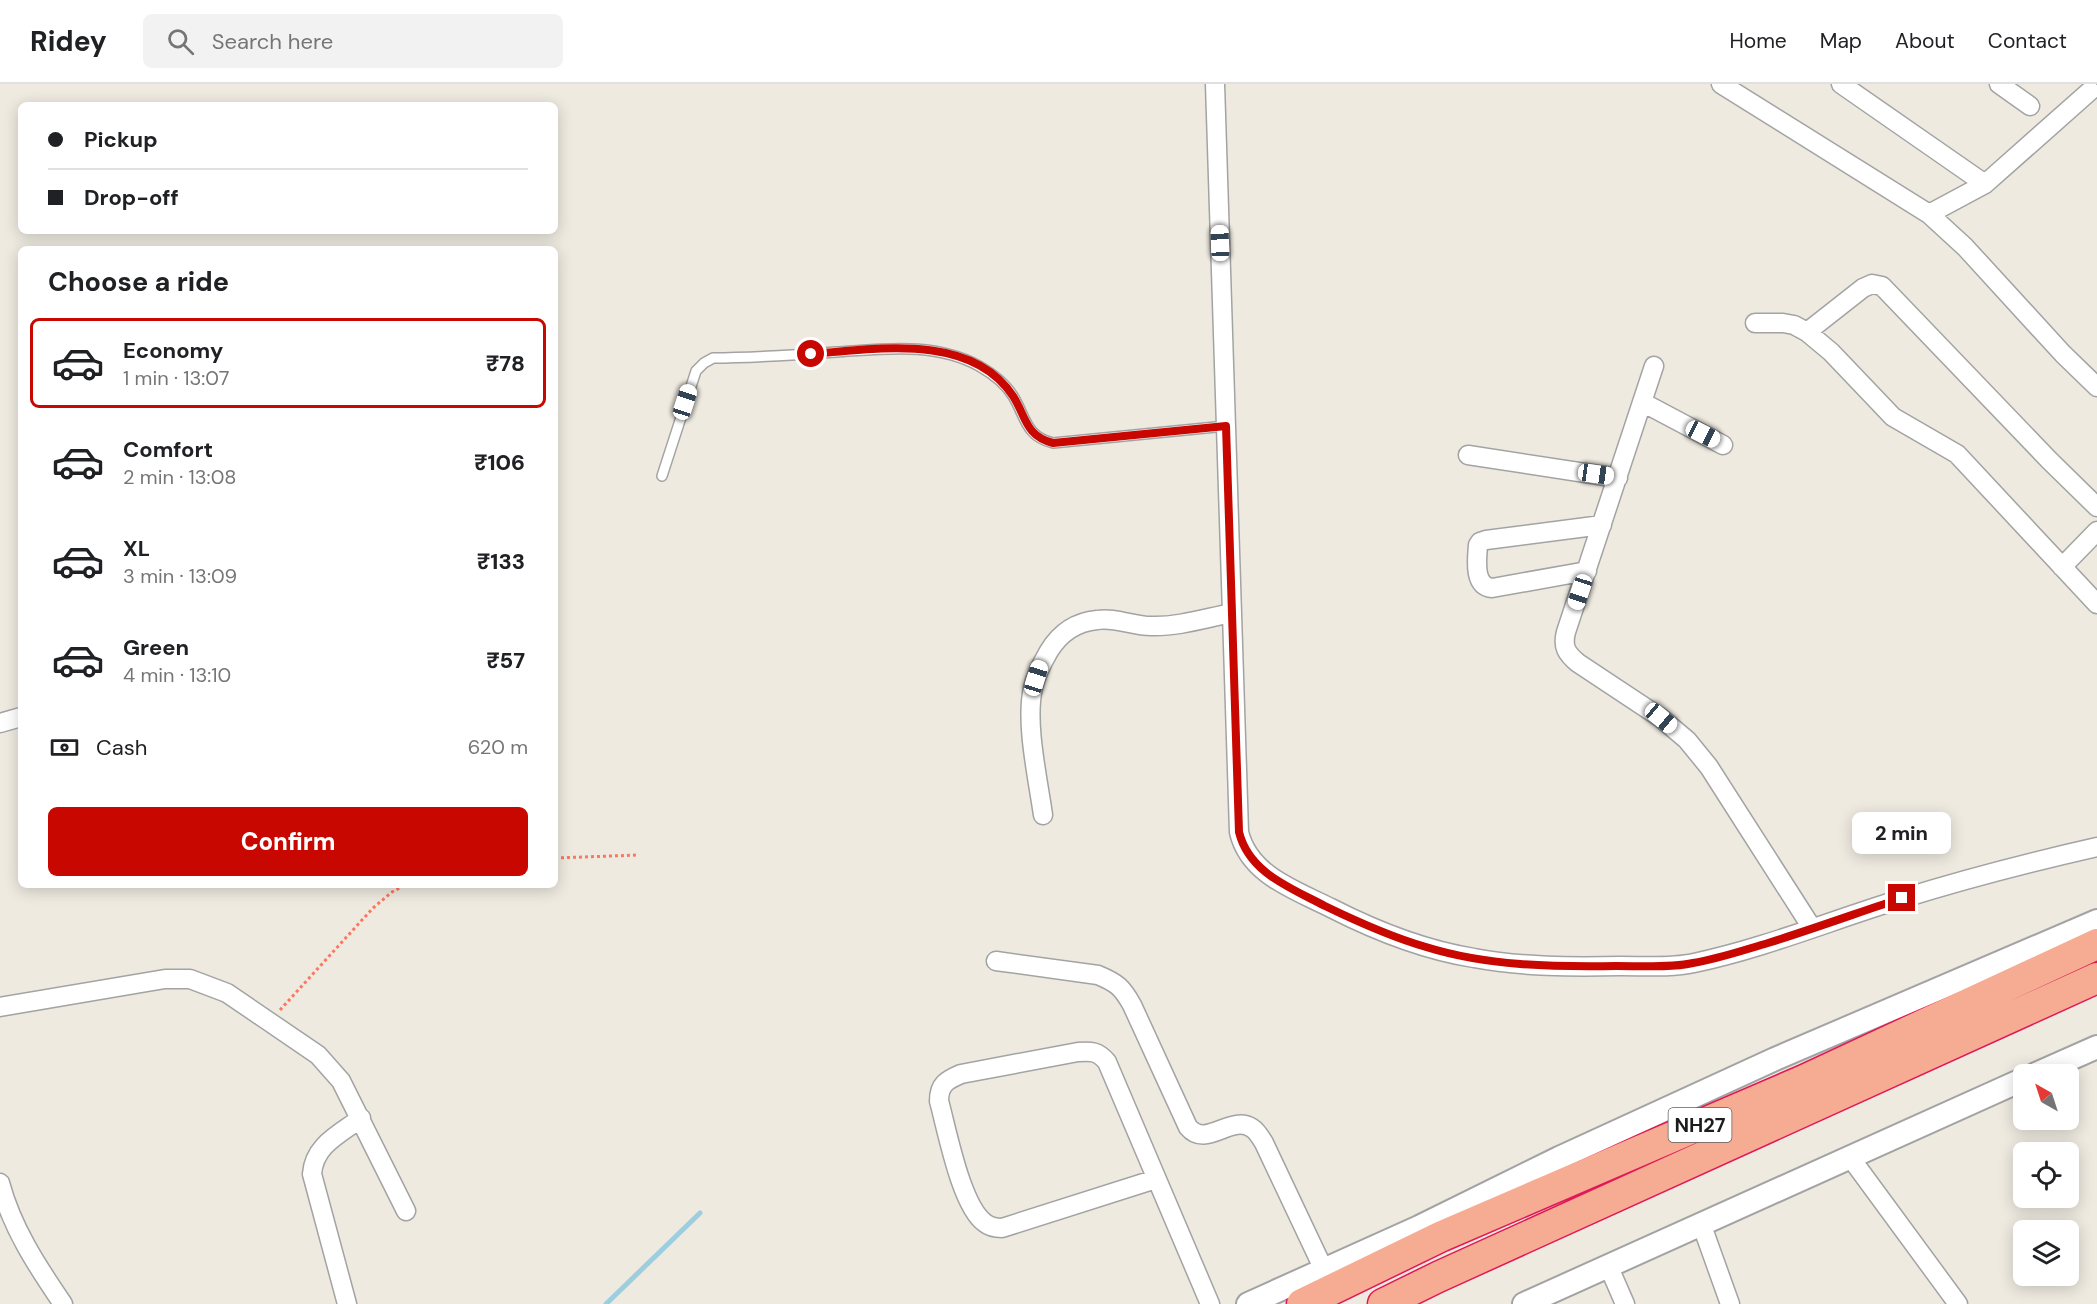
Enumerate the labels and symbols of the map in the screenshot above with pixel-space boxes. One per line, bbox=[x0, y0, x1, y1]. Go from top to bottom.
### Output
car bbox=[1210, 225, 1230, 261]
route start bbox=[797, 340, 824, 367]
car bbox=[671, 382, 699, 422]
car bbox=[1683, 418, 1723, 450]
car bbox=[1577, 463, 1615, 485]
car bbox=[1566, 572, 1594, 612]
car bbox=[1022, 658, 1050, 698]
car bbox=[1641, 700, 1681, 736]
callout: 2 min bbox=[1852, 811, 1952, 853]
route end bbox=[1888, 884, 1915, 911]
north arrow bbox=[2013, 1064, 2079, 1130]
road number: NH27 bbox=[1668, 1108, 1732, 1142]

